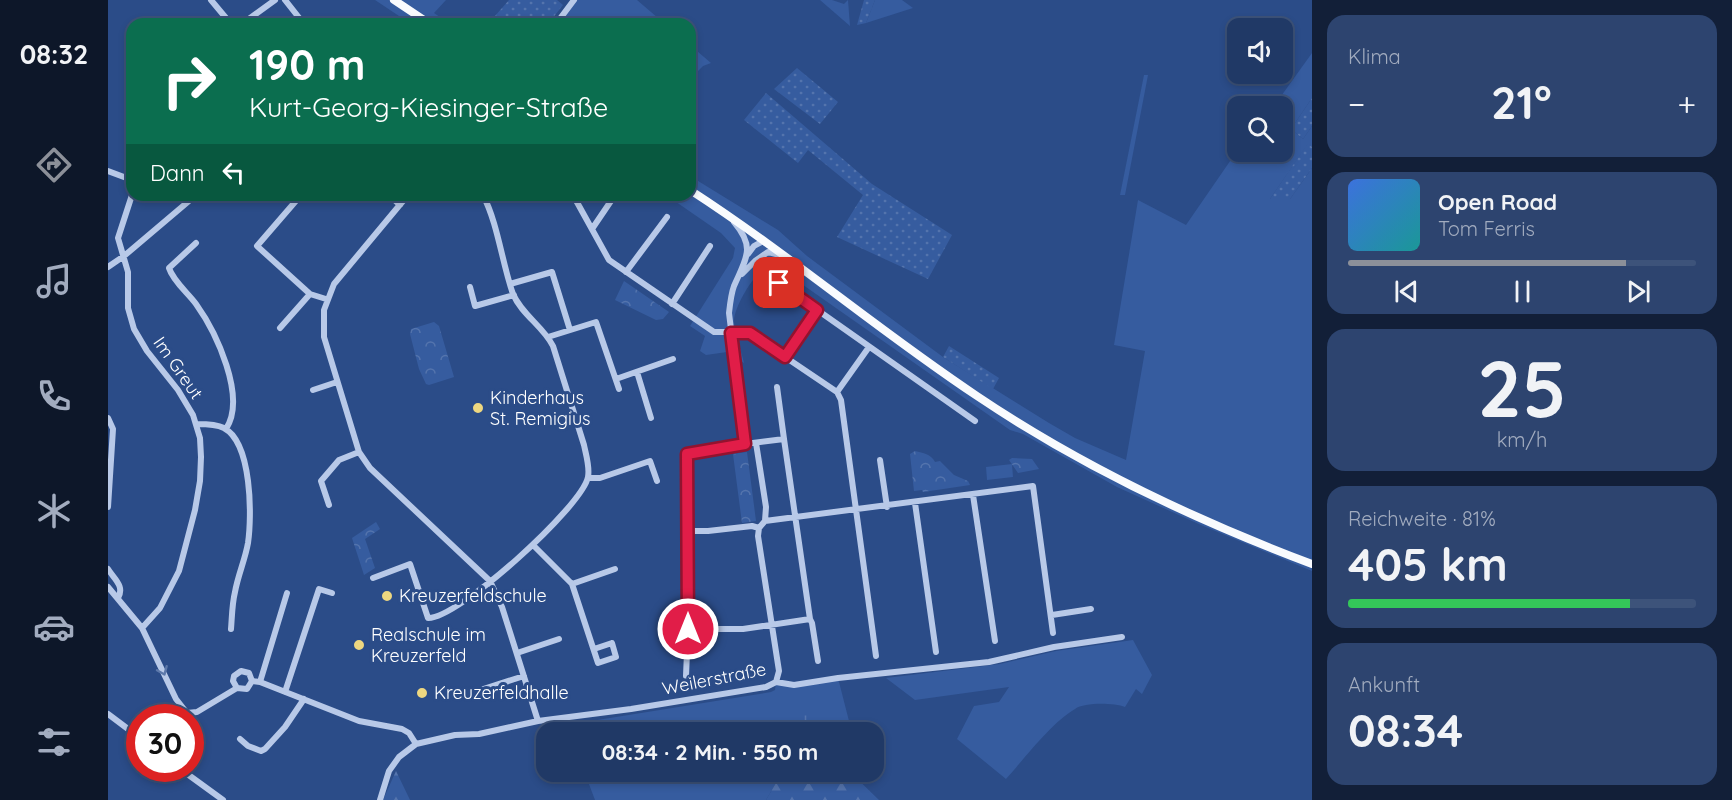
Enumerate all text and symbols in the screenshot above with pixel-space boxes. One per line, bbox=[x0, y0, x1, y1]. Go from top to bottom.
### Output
map controls bbox=[1227, 18, 1293, 162]
button: sound bbox=[1227, 18, 1293, 84]
text: 08:32 bbox=[20, 37, 88, 71]
text: 190 m bbox=[249, 38, 365, 91]
icon: right bbox=[150, 42, 228, 120]
text: Klima bbox=[1348, 44, 1401, 69]
text: 21° bbox=[1491, 74, 1552, 130]
text: − bbox=[1348, 83, 1365, 124]
text: + bbox=[1677, 83, 1696, 124]
text: Kurt-Georg-Kiesinger-Straße bbox=[249, 90, 608, 124]
button: search bbox=[1227, 96, 1293, 162]
icon: directions bbox=[33, 144, 75, 186]
icon: left bbox=[217, 156, 250, 189]
text: Dann bbox=[150, 159, 205, 187]
text: Open Road bbox=[1438, 188, 1557, 216]
text: Tom Ferris bbox=[1438, 216, 1535, 241]
pin bbox=[753, 257, 804, 308]
icon: music bbox=[33, 260, 75, 302]
icon: arrive bbox=[762, 266, 795, 299]
icon: previous bbox=[1390, 275, 1423, 308]
icon: pause bbox=[1506, 275, 1539, 308]
icon: next bbox=[1622, 275, 1655, 308]
street label: Im Greut bbox=[149, 332, 208, 404]
text: 25 bbox=[1477, 339, 1567, 437]
icon: phone bbox=[33, 375, 75, 417]
place label: Kinderhaus St. Remigius bbox=[490, 386, 591, 430]
marker: Kinderhaus St. Remigius bbox=[471, 401, 485, 415]
text: km/h bbox=[1497, 427, 1547, 452]
icon: climate bbox=[33, 490, 75, 532]
text: Reichweite · 81% bbox=[1348, 506, 1496, 531]
text: 405 km bbox=[1348, 536, 1508, 592]
place label: Kreuzerfeldschule bbox=[399, 584, 547, 607]
marker: Kreuzerfeldschule bbox=[380, 589, 394, 603]
position arrow bbox=[656, 597, 720, 661]
icon: car bbox=[33, 606, 75, 648]
place label: Realschule im Kreuzerfeld bbox=[371, 623, 486, 667]
marker: Realschule im Kreuzerfeld bbox=[352, 638, 366, 652]
street label: Weilerstraße bbox=[660, 657, 768, 700]
one-way arrow bbox=[156, 664, 168, 675]
text: Ankunft bbox=[1348, 672, 1420, 697]
place label: Kreuzerfeldhalle bbox=[434, 681, 569, 704]
marker: Kreuzerfeldhalle bbox=[415, 686, 429, 700]
text: 08:34 bbox=[1348, 702, 1463, 758]
speed limit sign: 30 bbox=[126, 704, 204, 782]
icon: filters bbox=[33, 721, 75, 763]
text: 08:34 · 2 Min. · 550 m bbox=[602, 738, 818, 766]

